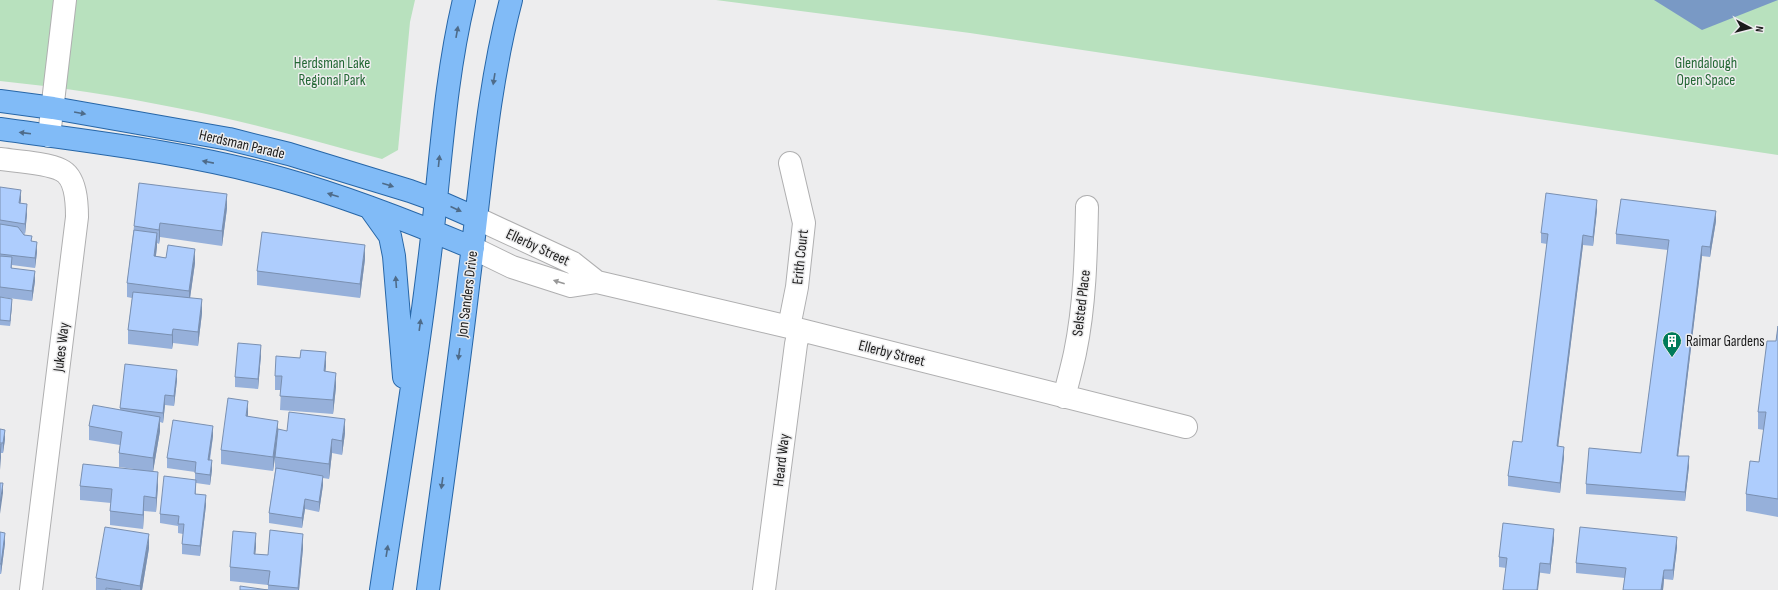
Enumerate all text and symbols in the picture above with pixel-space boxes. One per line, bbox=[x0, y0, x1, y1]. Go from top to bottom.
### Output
north arrow bbox=[1730, 8, 1770, 48]
text: N bbox=[1753, 25, 1766, 33]
one-way arrow bbox=[454, 26, 460, 38]
park label: Herdsman Lake Regional Park bbox=[294, 54, 370, 90]
park label: Glendalough Open Space bbox=[1675, 54, 1737, 90]
one-way arrow bbox=[491, 73, 497, 85]
one-way arrow bbox=[74, 110, 86, 116]
street label: Herdsman Parade bbox=[197, 125, 287, 164]
one-way arrow bbox=[19, 130, 31, 136]
one-way arrow bbox=[436, 155, 443, 167]
one-way arrow bbox=[202, 158, 214, 164]
one-way arrow bbox=[382, 182, 394, 188]
one-way arrow bbox=[327, 192, 339, 198]
one-way arrow bbox=[450, 206, 461, 212]
street label: Ellerby Street bbox=[503, 224, 573, 271]
street label: Erith Court bbox=[788, 228, 813, 286]
street label: Jon Sanders Drive bbox=[453, 250, 482, 339]
street label: Selsted Place bbox=[1068, 269, 1095, 337]
one-way arrow bbox=[393, 276, 400, 288]
one-way arrow bbox=[553, 279, 565, 285]
one-way arrow bbox=[417, 319, 423, 331]
street label: Jukes Way bbox=[49, 321, 74, 374]
building icon: Raimar Gardens bbox=[1661, 330, 1683, 358]
place label: Raimar Gardens bbox=[1686, 332, 1765, 351]
street label: Ellerby Street bbox=[857, 336, 928, 371]
one-way arrow bbox=[456, 348, 462, 360]
street label: Heard Way bbox=[769, 432, 794, 487]
one-way arrow bbox=[439, 477, 445, 489]
one-way arrow bbox=[384, 545, 390, 558]

